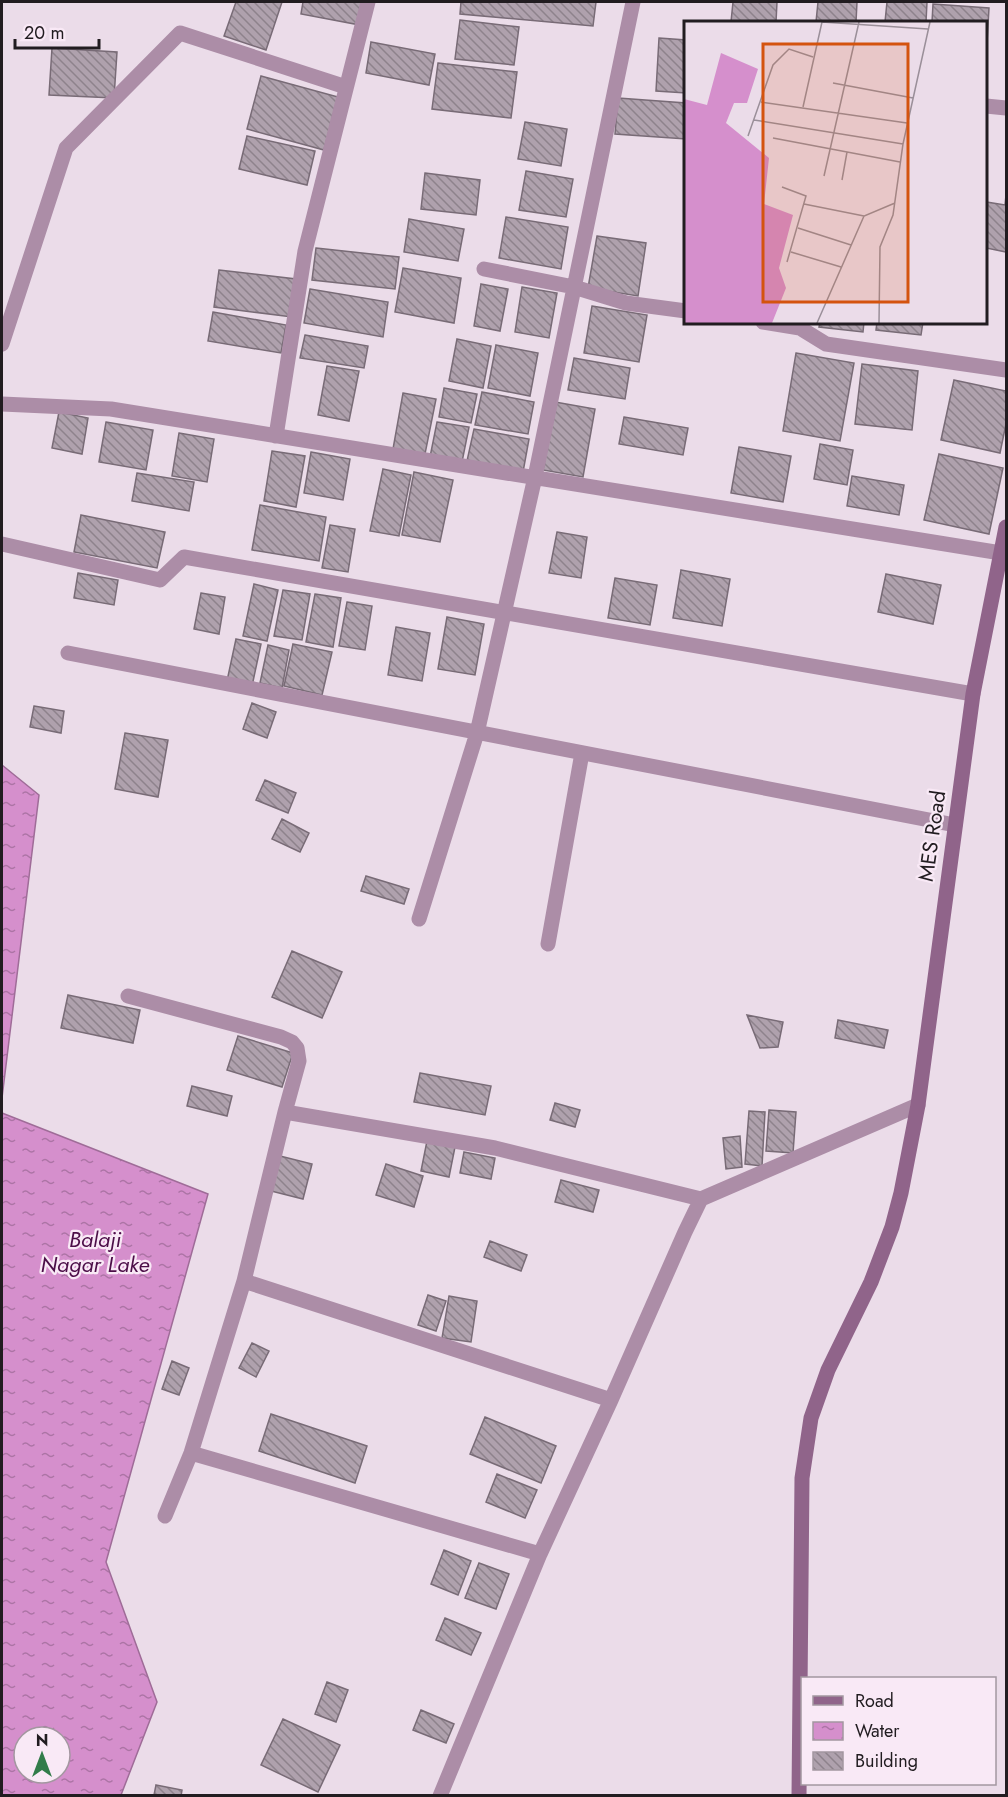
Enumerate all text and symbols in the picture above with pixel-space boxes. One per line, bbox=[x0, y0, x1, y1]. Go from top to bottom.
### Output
scale bar bbox=[15, 12, 99, 50]
text: 20 m bbox=[24, 20, 64, 46]
inset map bbox=[684, 21, 987, 324]
street label: MES Road bbox=[911, 789, 953, 883]
water label: Balaji Nagar Lake bbox=[41, 1223, 149, 1280]
legend bbox=[801, 1677, 996, 1785]
text: Road bbox=[855, 1688, 894, 1714]
text: Water bbox=[855, 1718, 900, 1744]
north arrow bbox=[12, 1725, 72, 1785]
text: N bbox=[36, 1729, 48, 1752]
text: Building bbox=[855, 1748, 918, 1774]

